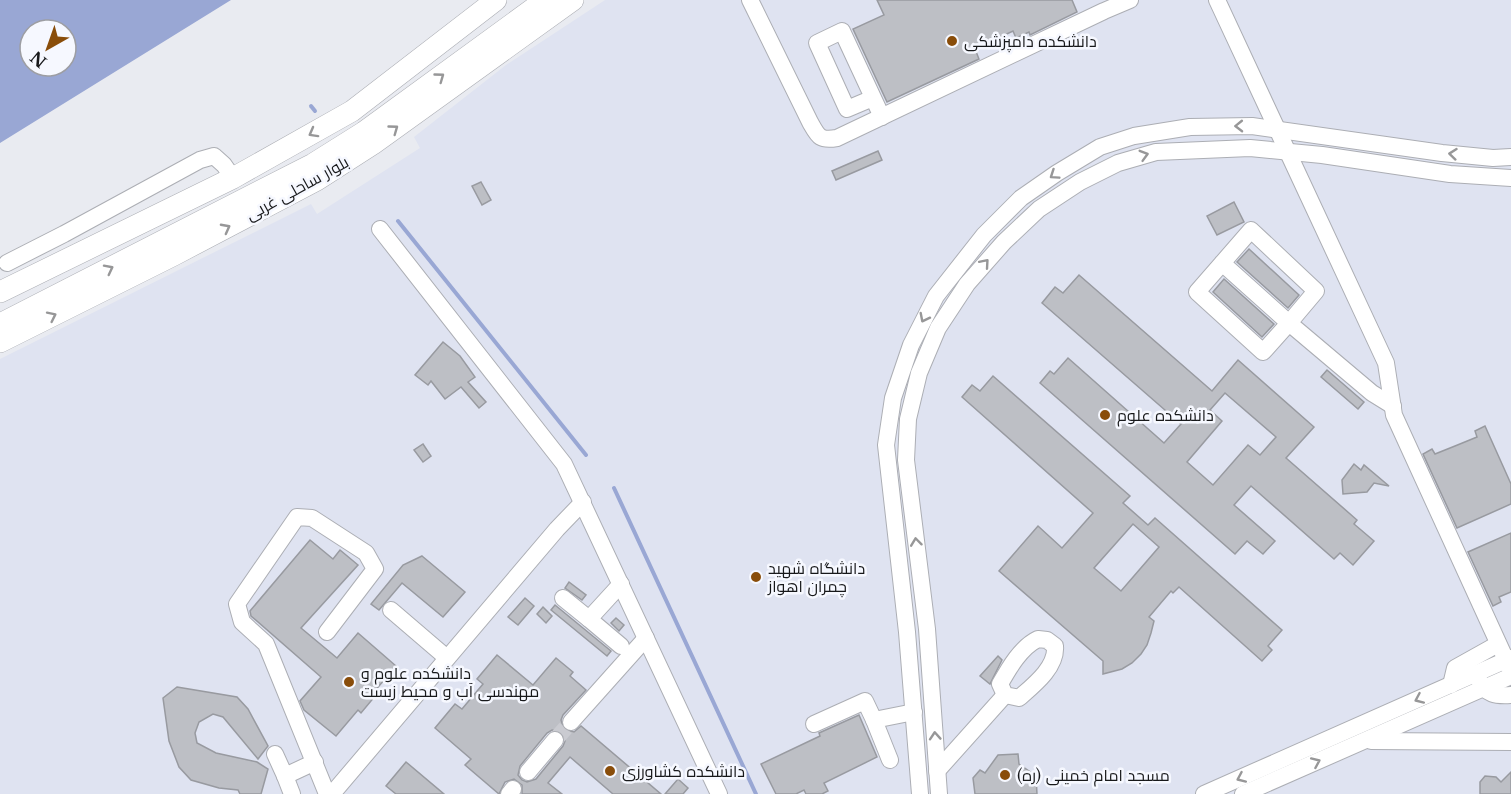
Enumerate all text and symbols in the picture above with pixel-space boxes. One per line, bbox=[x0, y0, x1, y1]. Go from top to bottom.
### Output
north arrow bbox=[18, 18, 78, 78]
place label: دانشکده دامپزشکی bbox=[964, 31, 1097, 53]
marker: دانشکده دامپزشکی bbox=[945, 34, 959, 48]
text: N bbox=[26, 47, 51, 72]
one-way arrow bbox=[433, 73, 444, 84]
one-way arrow bbox=[1234, 120, 1243, 132]
one-way arrow bbox=[388, 125, 399, 136]
one-way arrow bbox=[309, 126, 319, 137]
one-way arrow bbox=[1448, 148, 1457, 161]
one-way arrow bbox=[1138, 150, 1149, 162]
street label: بلوار ساحلی غربی bbox=[242, 151, 353, 225]
one-way arrow bbox=[1050, 168, 1061, 179]
one-way arrow bbox=[220, 224, 231, 235]
one-way arrow bbox=[978, 259, 989, 270]
one-way arrow bbox=[102, 265, 113, 277]
one-way arrow bbox=[46, 311, 57, 323]
one-way arrow bbox=[920, 312, 931, 322]
place label: دانشکده علوم bbox=[1117, 405, 1214, 427]
marker: دانشکده علوم bbox=[1098, 408, 1112, 422]
one-way arrow bbox=[911, 537, 923, 546]
place label: دانشگاه شهید چمران اهواز bbox=[767, 558, 865, 598]
marker: دانشگاه شهید چمران اهواز bbox=[749, 570, 763, 584]
place label: دانشکده علوم و مهندسی آب و محیط زیست bbox=[361, 663, 539, 702]
marker: دانشکده علوم و مهندسی آب و محیط زیست bbox=[342, 675, 356, 689]
one-way arrow bbox=[1414, 692, 1425, 704]
one-way arrow bbox=[928, 731, 941, 740]
one-way arrow bbox=[1309, 757, 1320, 769]
place label: دانشکده کشاورزی bbox=[622, 761, 745, 782]
marker: دانشکده کشاورزی bbox=[603, 764, 617, 778]
place label: مسجد امام خمینی (ره) bbox=[1017, 765, 1170, 787]
marker: مسجد امام خمینی (ره) bbox=[998, 768, 1012, 782]
one-way arrow bbox=[1236, 771, 1247, 783]

